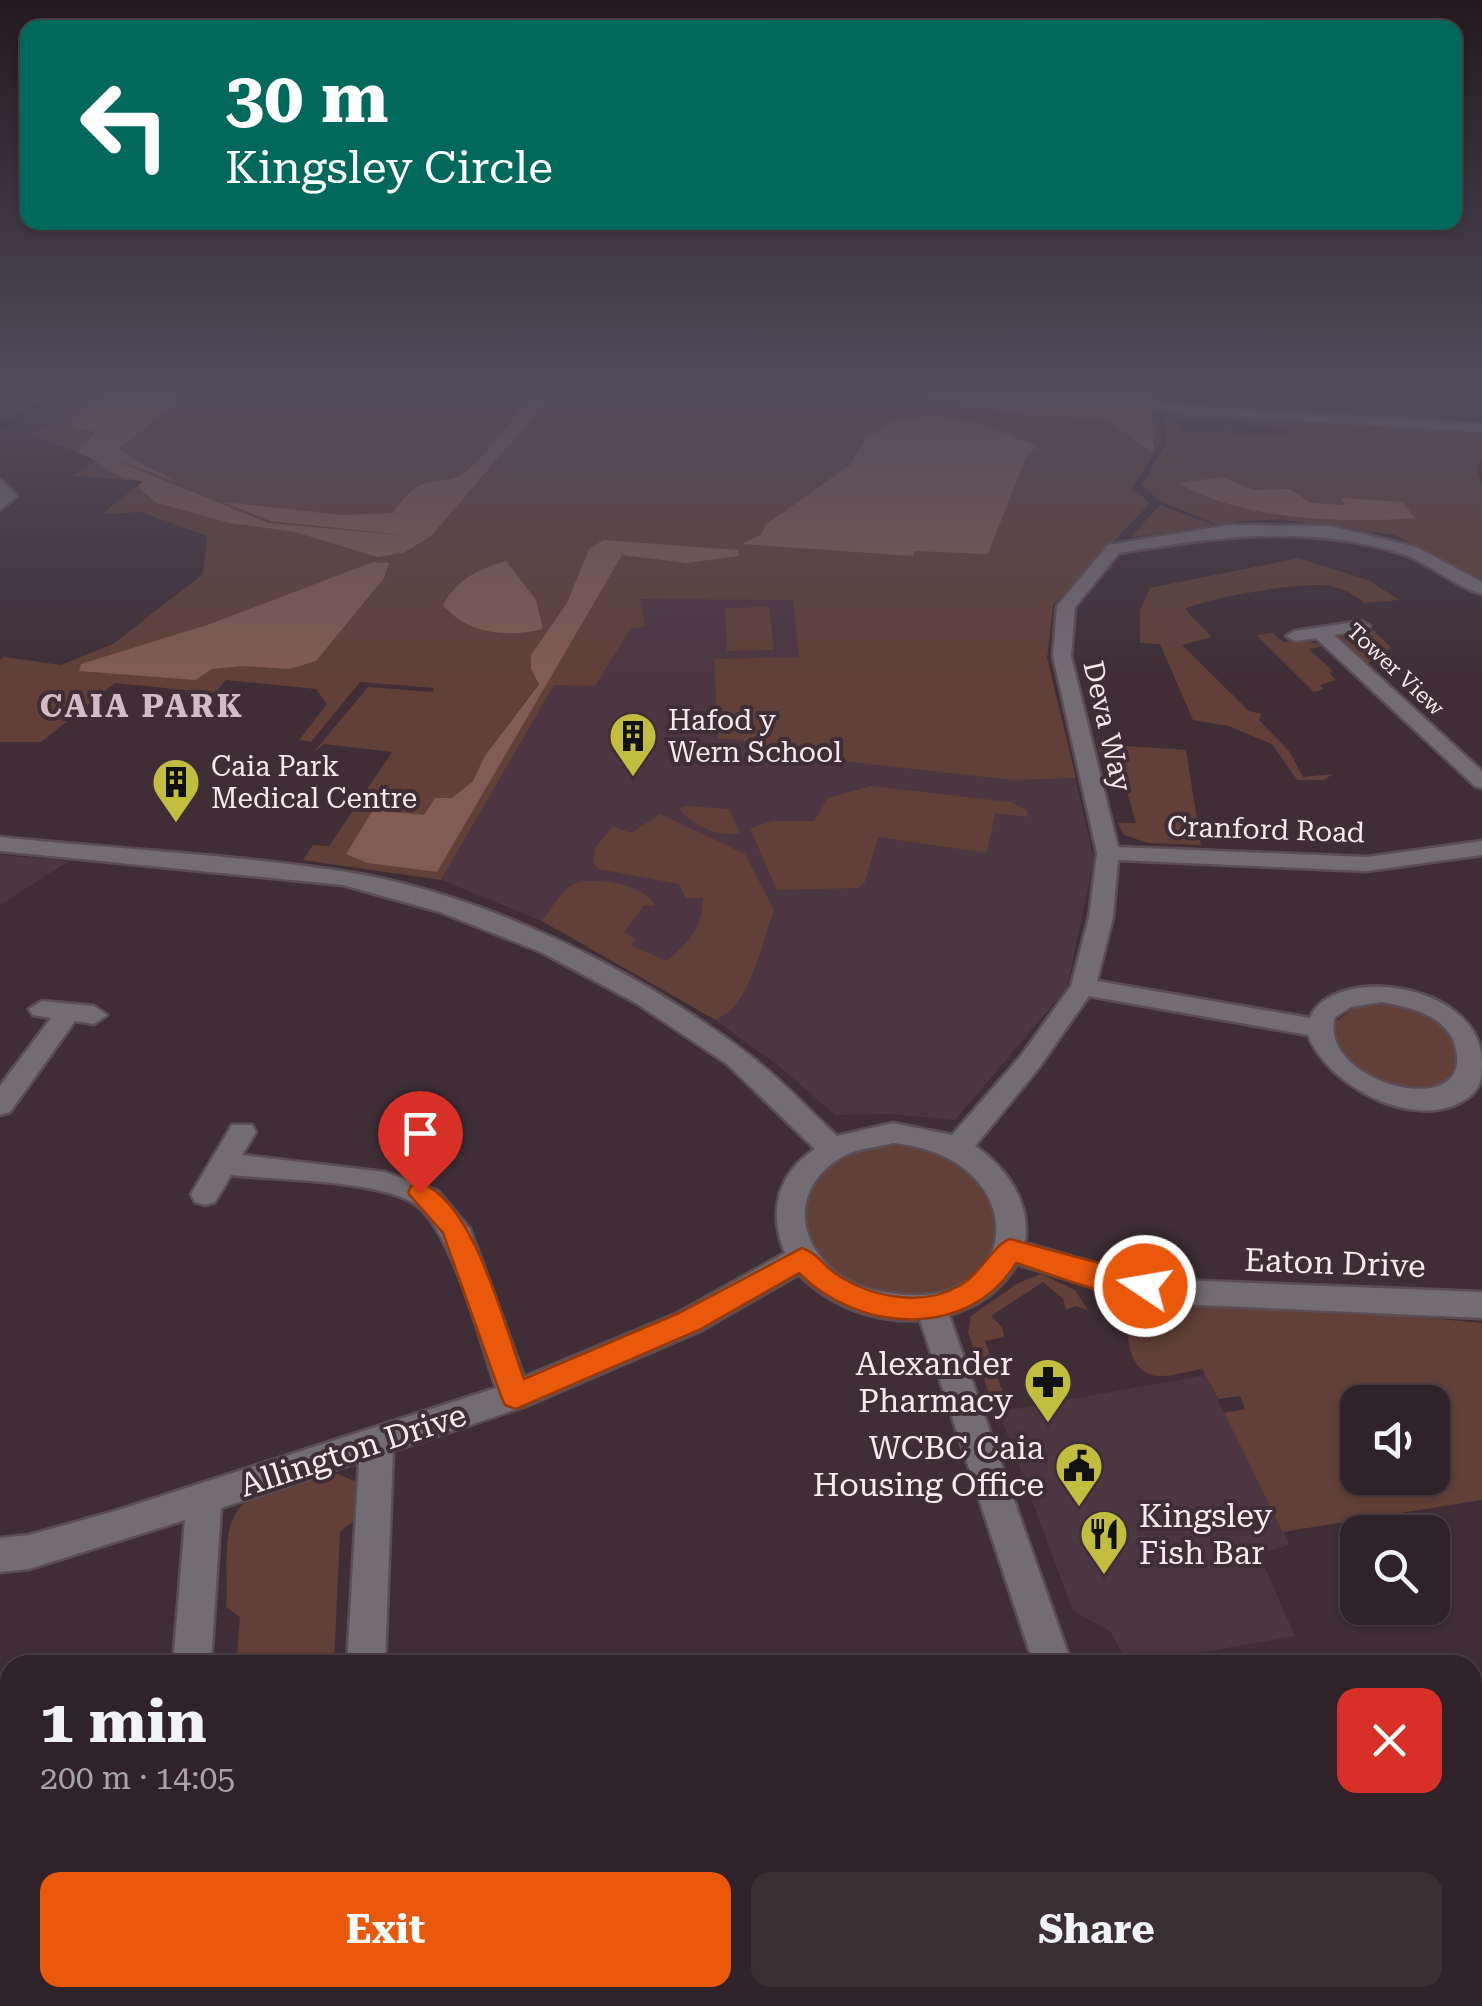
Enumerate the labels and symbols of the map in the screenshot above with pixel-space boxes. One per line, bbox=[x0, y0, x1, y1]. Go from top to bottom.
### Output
street label: Tower View bbox=[1342, 618, 1450, 721]
street label: Deva Way bbox=[1076, 658, 1139, 795]
district label: CAIA PARK bbox=[40, 687, 244, 725]
place label: Hafod y Wern School bbox=[668, 704, 842, 769]
building icon: Hafod y Wern School bbox=[607, 710, 659, 778]
place label: Caia Park Medical Centre bbox=[211, 750, 417, 815]
building icon: Caia Park Medical Centre bbox=[150, 756, 202, 824]
street label: Cranford Road bbox=[1167, 810, 1365, 849]
pin bbox=[378, 1091, 463, 1194]
position arrow bbox=[1093, 1234, 1197, 1338]
street label: Eaton Drive bbox=[1244, 1241, 1426, 1285]
place label: Alexander Pharmacy bbox=[855, 1345, 1013, 1420]
pharmacy icon: Alexander Pharmacy bbox=[1022, 1356, 1074, 1424]
street label: Allington Drive bbox=[235, 1396, 471, 1504]
place label: WCBC Caia Housing Office bbox=[813, 1429, 1044, 1504]
public building icon: WCBC Caia Housing Office bbox=[1053, 1440, 1105, 1508]
place label: Kingsley Fish Bar bbox=[1139, 1497, 1272, 1572]
restaurant icon: Kingsley Fish Bar bbox=[1078, 1508, 1130, 1576]

